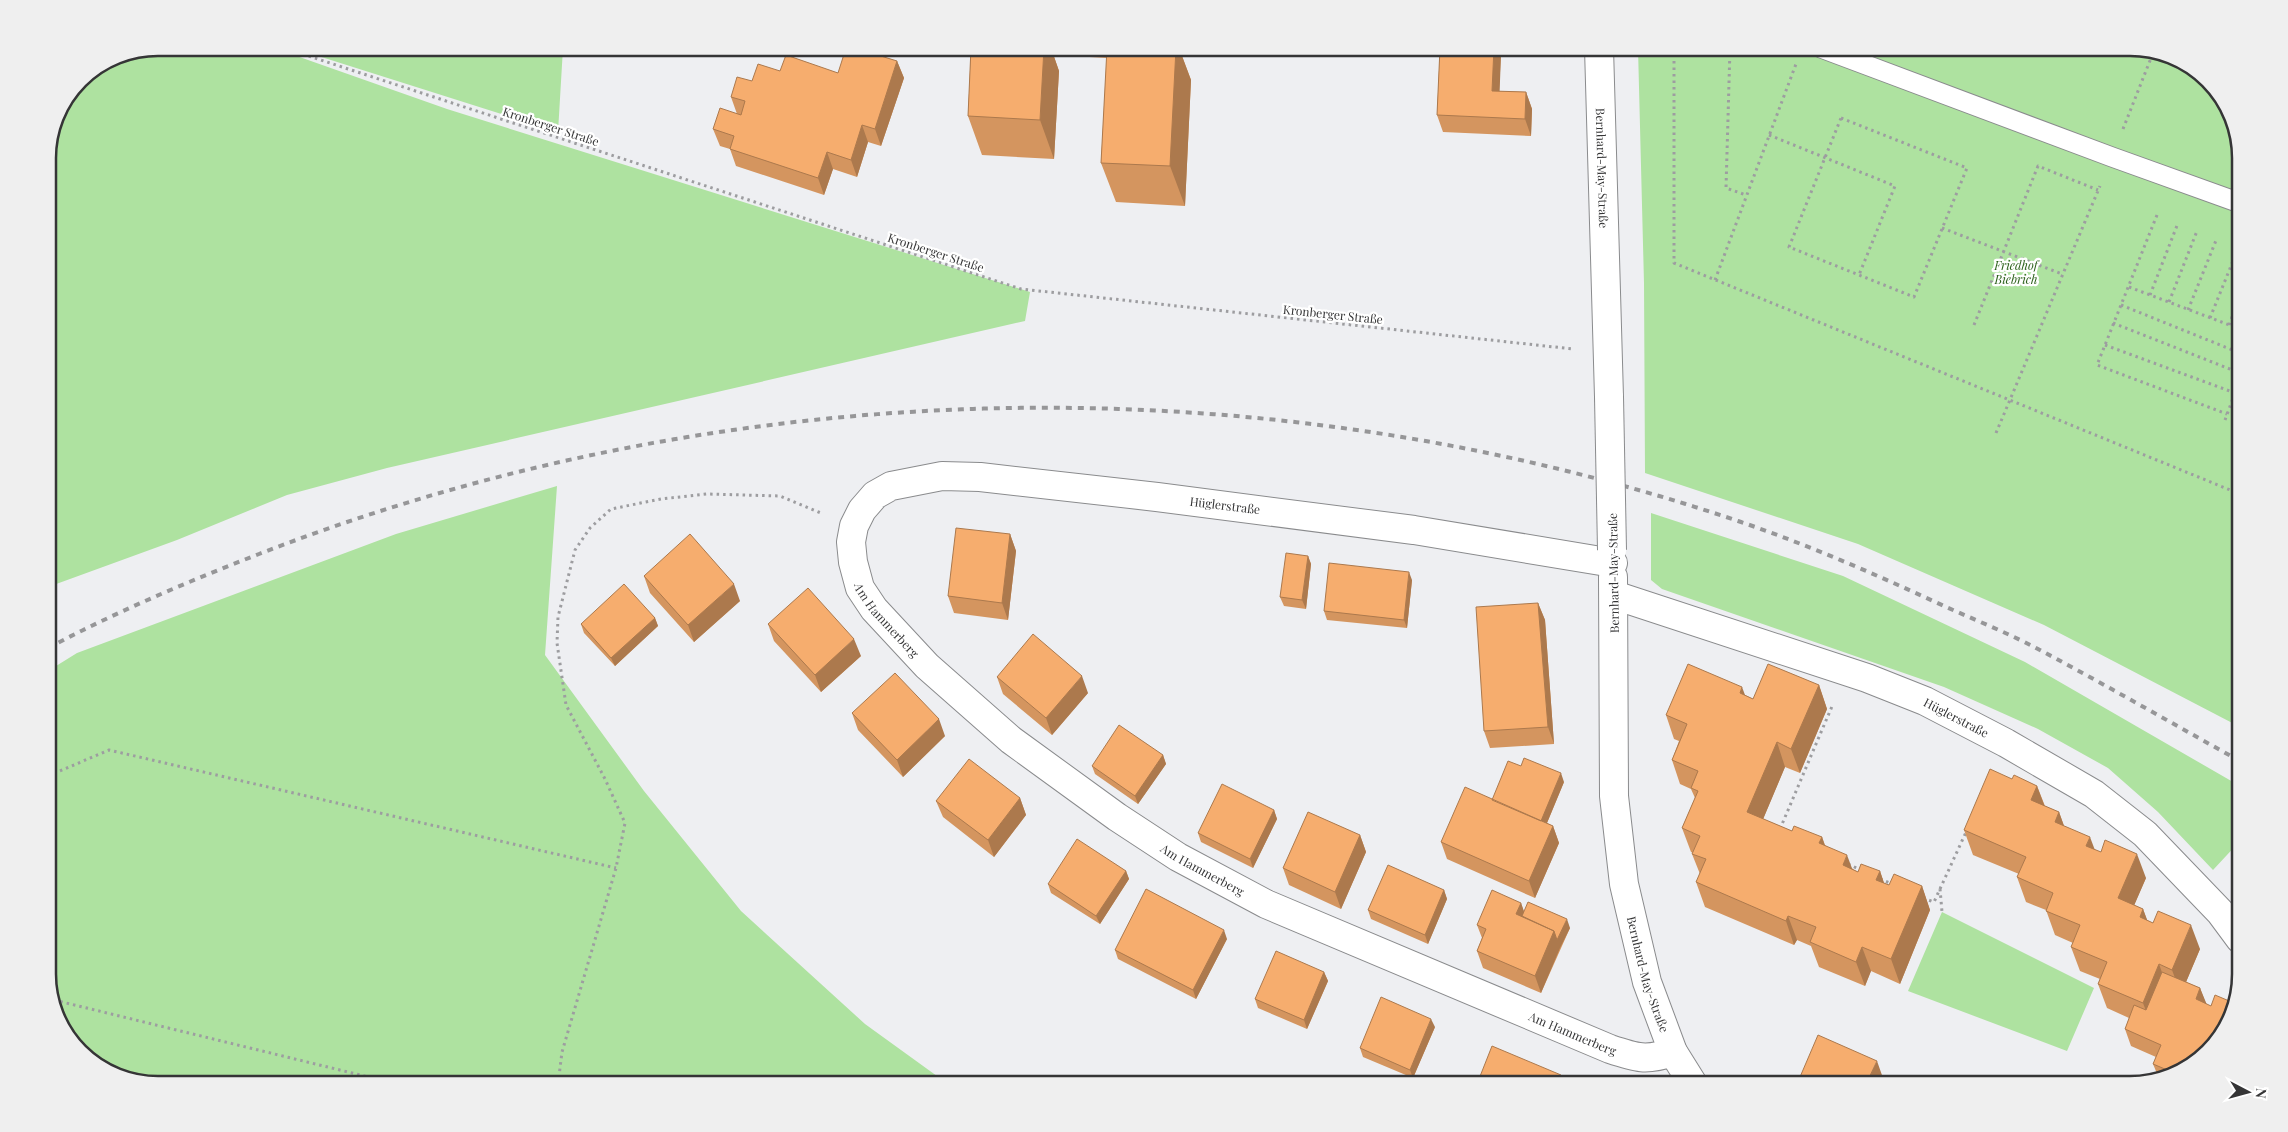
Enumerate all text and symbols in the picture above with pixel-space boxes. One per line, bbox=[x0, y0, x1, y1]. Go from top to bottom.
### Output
street label: Kronberger Straße bbox=[501, 103, 601, 149]
street label: Bernhard-May-Straße bbox=[1593, 108, 1612, 228]
street label: Kronberger Straße bbox=[886, 229, 986, 275]
park label: Friedhof Biebrich bbox=[1993, 257, 2040, 287]
street label: Kronberger Straße bbox=[1282, 301, 1384, 327]
street label: Hüglerstraße bbox=[1189, 493, 1261, 517]
street label: Bernhard-May-Straße bbox=[1604, 513, 1622, 633]
street label: Am Hammerberg bbox=[851, 580, 923, 661]
street label: Hüglerstraße bbox=[1921, 694, 1992, 741]
street label: Am Hammerberg bbox=[1157, 839, 1248, 899]
street label: Bernhard-May-Straße bbox=[1624, 915, 1673, 1034]
street label: Am Hammerberg bbox=[1526, 1007, 1619, 1059]
north arrow bbox=[2223, 1067, 2273, 1117]
text: N bbox=[2251, 1087, 2271, 1099]

